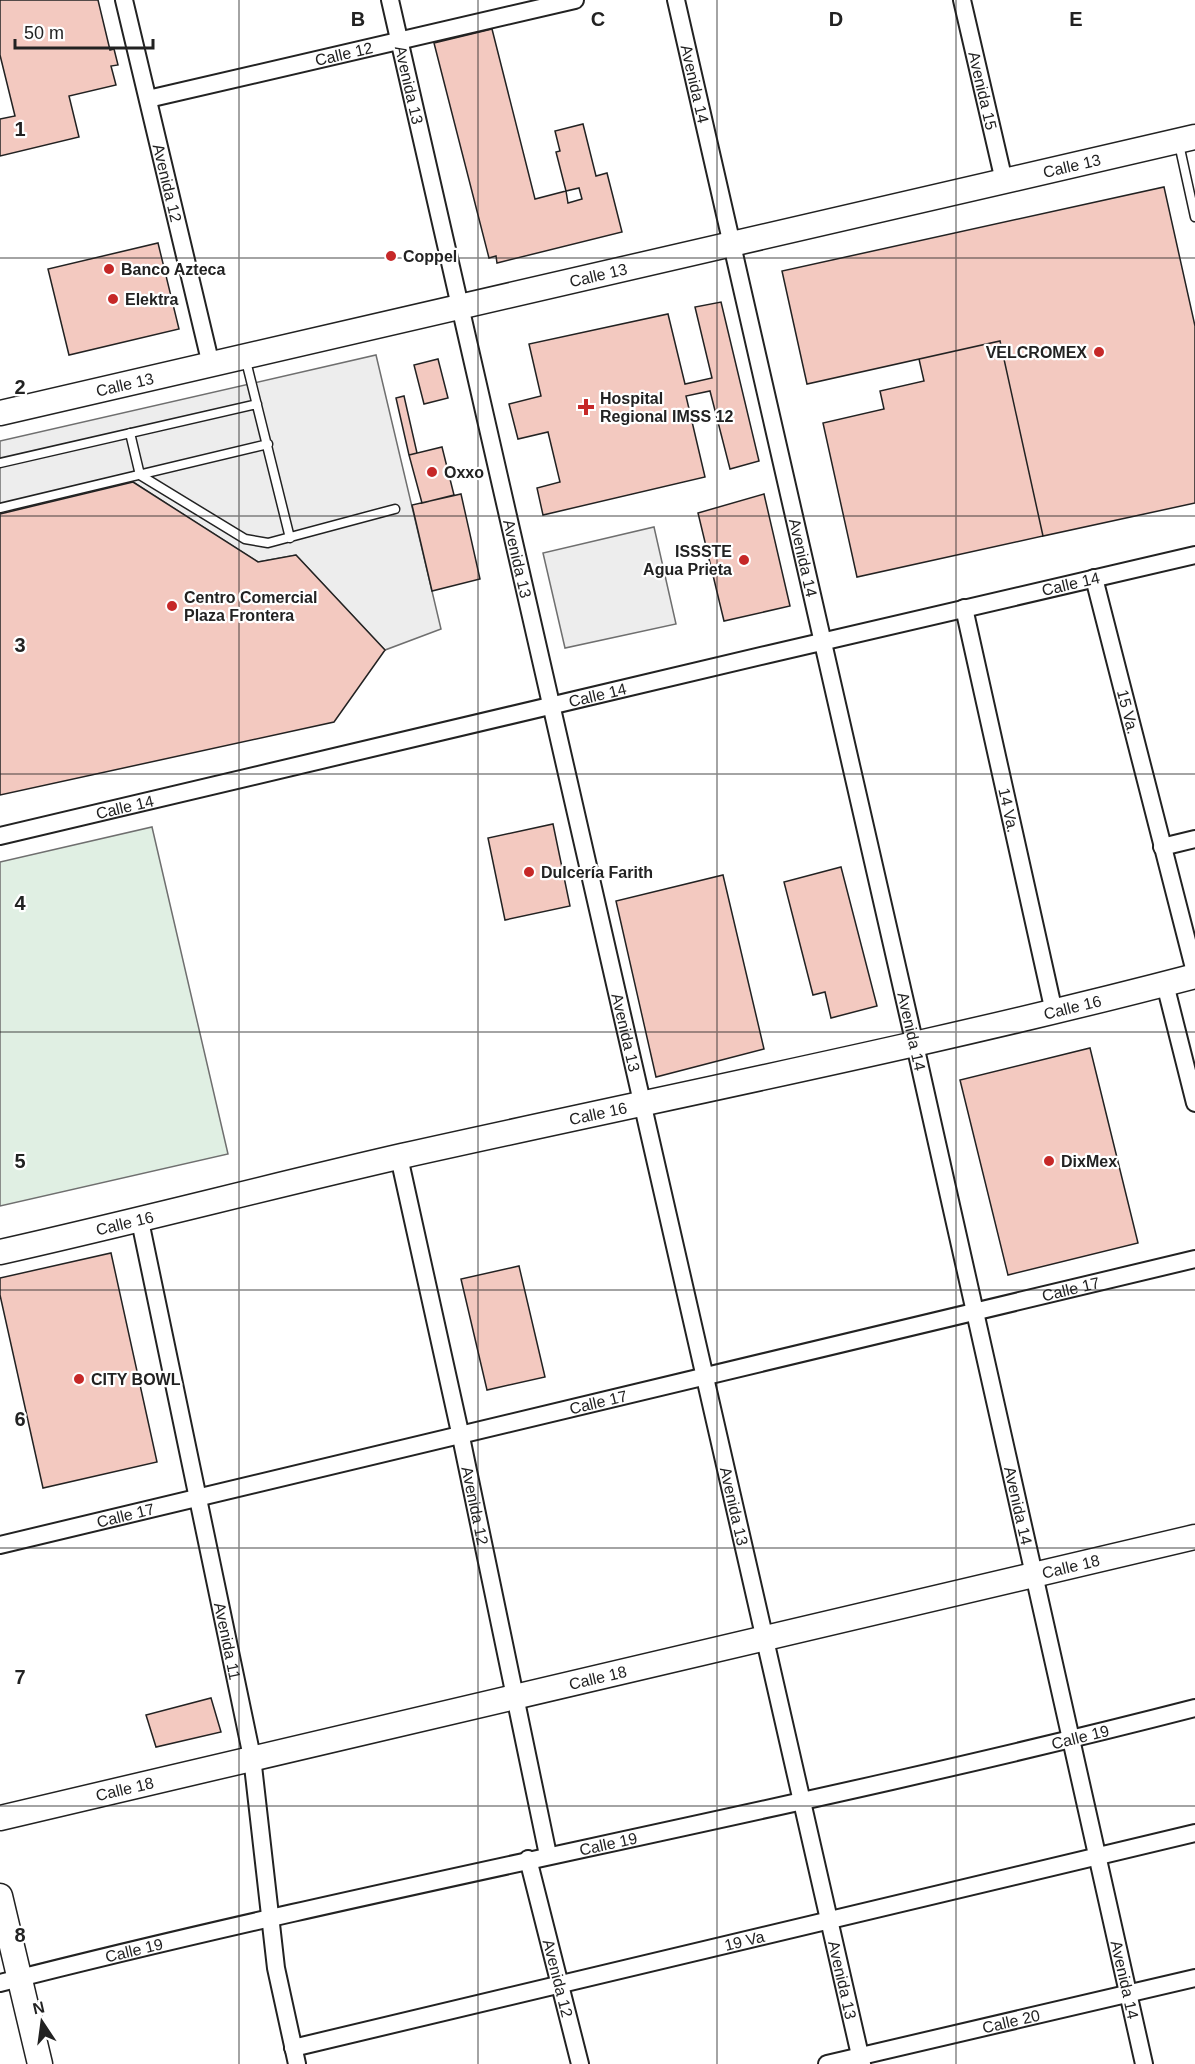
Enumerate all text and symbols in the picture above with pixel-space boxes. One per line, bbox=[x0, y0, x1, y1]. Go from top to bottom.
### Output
text: B bbox=[351, 8, 365, 30]
text: C bbox=[591, 8, 605, 30]
text: D bbox=[829, 8, 843, 30]
text: E bbox=[1069, 8, 1083, 30]
scale bar bbox=[15, 12, 153, 50]
text: 50 m bbox=[24, 23, 64, 43]
street label: Calle 12 bbox=[313, 39, 375, 69]
street label: Avenida 14 bbox=[677, 43, 712, 125]
street label: Avenida 13 bbox=[392, 44, 426, 126]
street label: Avenida 15 bbox=[965, 50, 1000, 132]
text: 1 bbox=[14, 118, 26, 140]
street label: Avenida 12 bbox=[150, 142, 185, 224]
street label: Calle 13 bbox=[1041, 151, 1103, 181]
place label: Coppel bbox=[403, 248, 457, 265]
marker: Coppel bbox=[384, 249, 398, 263]
street label: Calle 13 bbox=[568, 260, 629, 290]
place label: Banco Azteca bbox=[121, 261, 225, 278]
marker: Banco Azteca bbox=[102, 262, 116, 276]
place label: Elektra bbox=[125, 291, 178, 308]
marker: Elektra bbox=[106, 292, 120, 306]
place label: VELCROMEX bbox=[986, 344, 1087, 361]
marker: VELCROMEX bbox=[1092, 345, 1106, 359]
street label: Calle 13 bbox=[94, 370, 155, 400]
text: 2 bbox=[14, 376, 26, 398]
place label: Hospital Regional IMSS 12 bbox=[600, 390, 733, 425]
marker: Hospital Regional IMSS 12 bbox=[577, 398, 595, 416]
place label: Oxxo bbox=[444, 464, 484, 481]
marker: Oxxo bbox=[425, 465, 439, 479]
street label: Avenida 14 bbox=[786, 517, 820, 599]
street label: Avenida 13 bbox=[500, 518, 534, 600]
place label: ISSSTE Agua Prieta bbox=[643, 543, 732, 578]
marker: ISSSTE Agua Prieta bbox=[737, 553, 751, 567]
street label: Calle 14 bbox=[1040, 569, 1101, 599]
place label: Centro Comercial Plaza Frontera bbox=[184, 589, 317, 624]
marker: Centro Comercial Plaza Frontera bbox=[165, 599, 179, 613]
text: 3 bbox=[14, 634, 26, 656]
street label: Calle 14 bbox=[567, 680, 628, 710]
street label: 15 Va. bbox=[1114, 688, 1142, 736]
street label: 14 Va. bbox=[995, 786, 1022, 834]
street label: Calle 14 bbox=[94, 792, 155, 822]
place label: Dulcería Farith bbox=[541, 864, 653, 881]
marker: Dulcería Farith bbox=[522, 865, 536, 879]
text: 4 bbox=[14, 892, 26, 914]
street label: Avenida 14 bbox=[894, 991, 929, 1072]
street label: Avenida 13 bbox=[608, 992, 643, 1073]
street label: Calle 16 bbox=[1042, 992, 1103, 1023]
street label: Calle 16 bbox=[568, 1099, 629, 1128]
text: 5 bbox=[14, 1150, 26, 1172]
place label: DixMex bbox=[1061, 1153, 1117, 1170]
marker: DixMex bbox=[1042, 1154, 1056, 1168]
street label: Calle 16 bbox=[94, 1208, 155, 1238]
street label: Calle 17 bbox=[1040, 1274, 1102, 1304]
place label: CITY BOWL bbox=[91, 1371, 181, 1388]
marker: CITY BOWL bbox=[72, 1372, 86, 1386]
street label: Calle 17 bbox=[568, 1387, 629, 1417]
text: 6 bbox=[14, 1408, 26, 1430]
street label: Avenida 12 bbox=[458, 1465, 491, 1547]
street label: Avenida 13 bbox=[717, 1465, 751, 1547]
street label: Avenida 14 bbox=[1001, 1465, 1035, 1547]
street label: Calle 17 bbox=[95, 1500, 156, 1531]
street label: Calle 18 bbox=[1040, 1552, 1102, 1582]
street label: Avenida 11 bbox=[211, 1601, 244, 1681]
street label: Calle 18 bbox=[567, 1663, 628, 1693]
text: 7 bbox=[14, 1666, 26, 1688]
street label: Calle 19 bbox=[1050, 1722, 1111, 1752]
street label: Calle 18 bbox=[94, 1774, 155, 1804]
street label: Calle 19 bbox=[578, 1829, 639, 1859]
text: 8 bbox=[14, 1924, 26, 1946]
street label: 19 Va bbox=[723, 1928, 766, 1954]
street label: Calle 19 bbox=[104, 1935, 165, 1966]
street label: Avenida 12 bbox=[540, 1938, 576, 2019]
street label: Avenida 13 bbox=[825, 1939, 859, 2021]
street label: Avenida 14 bbox=[1108, 1939, 1142, 2021]
north arrow bbox=[12, 1992, 72, 2052]
text: N bbox=[31, 1998, 46, 2017]
street label: Calle 20 bbox=[981, 2006, 1042, 2036]

